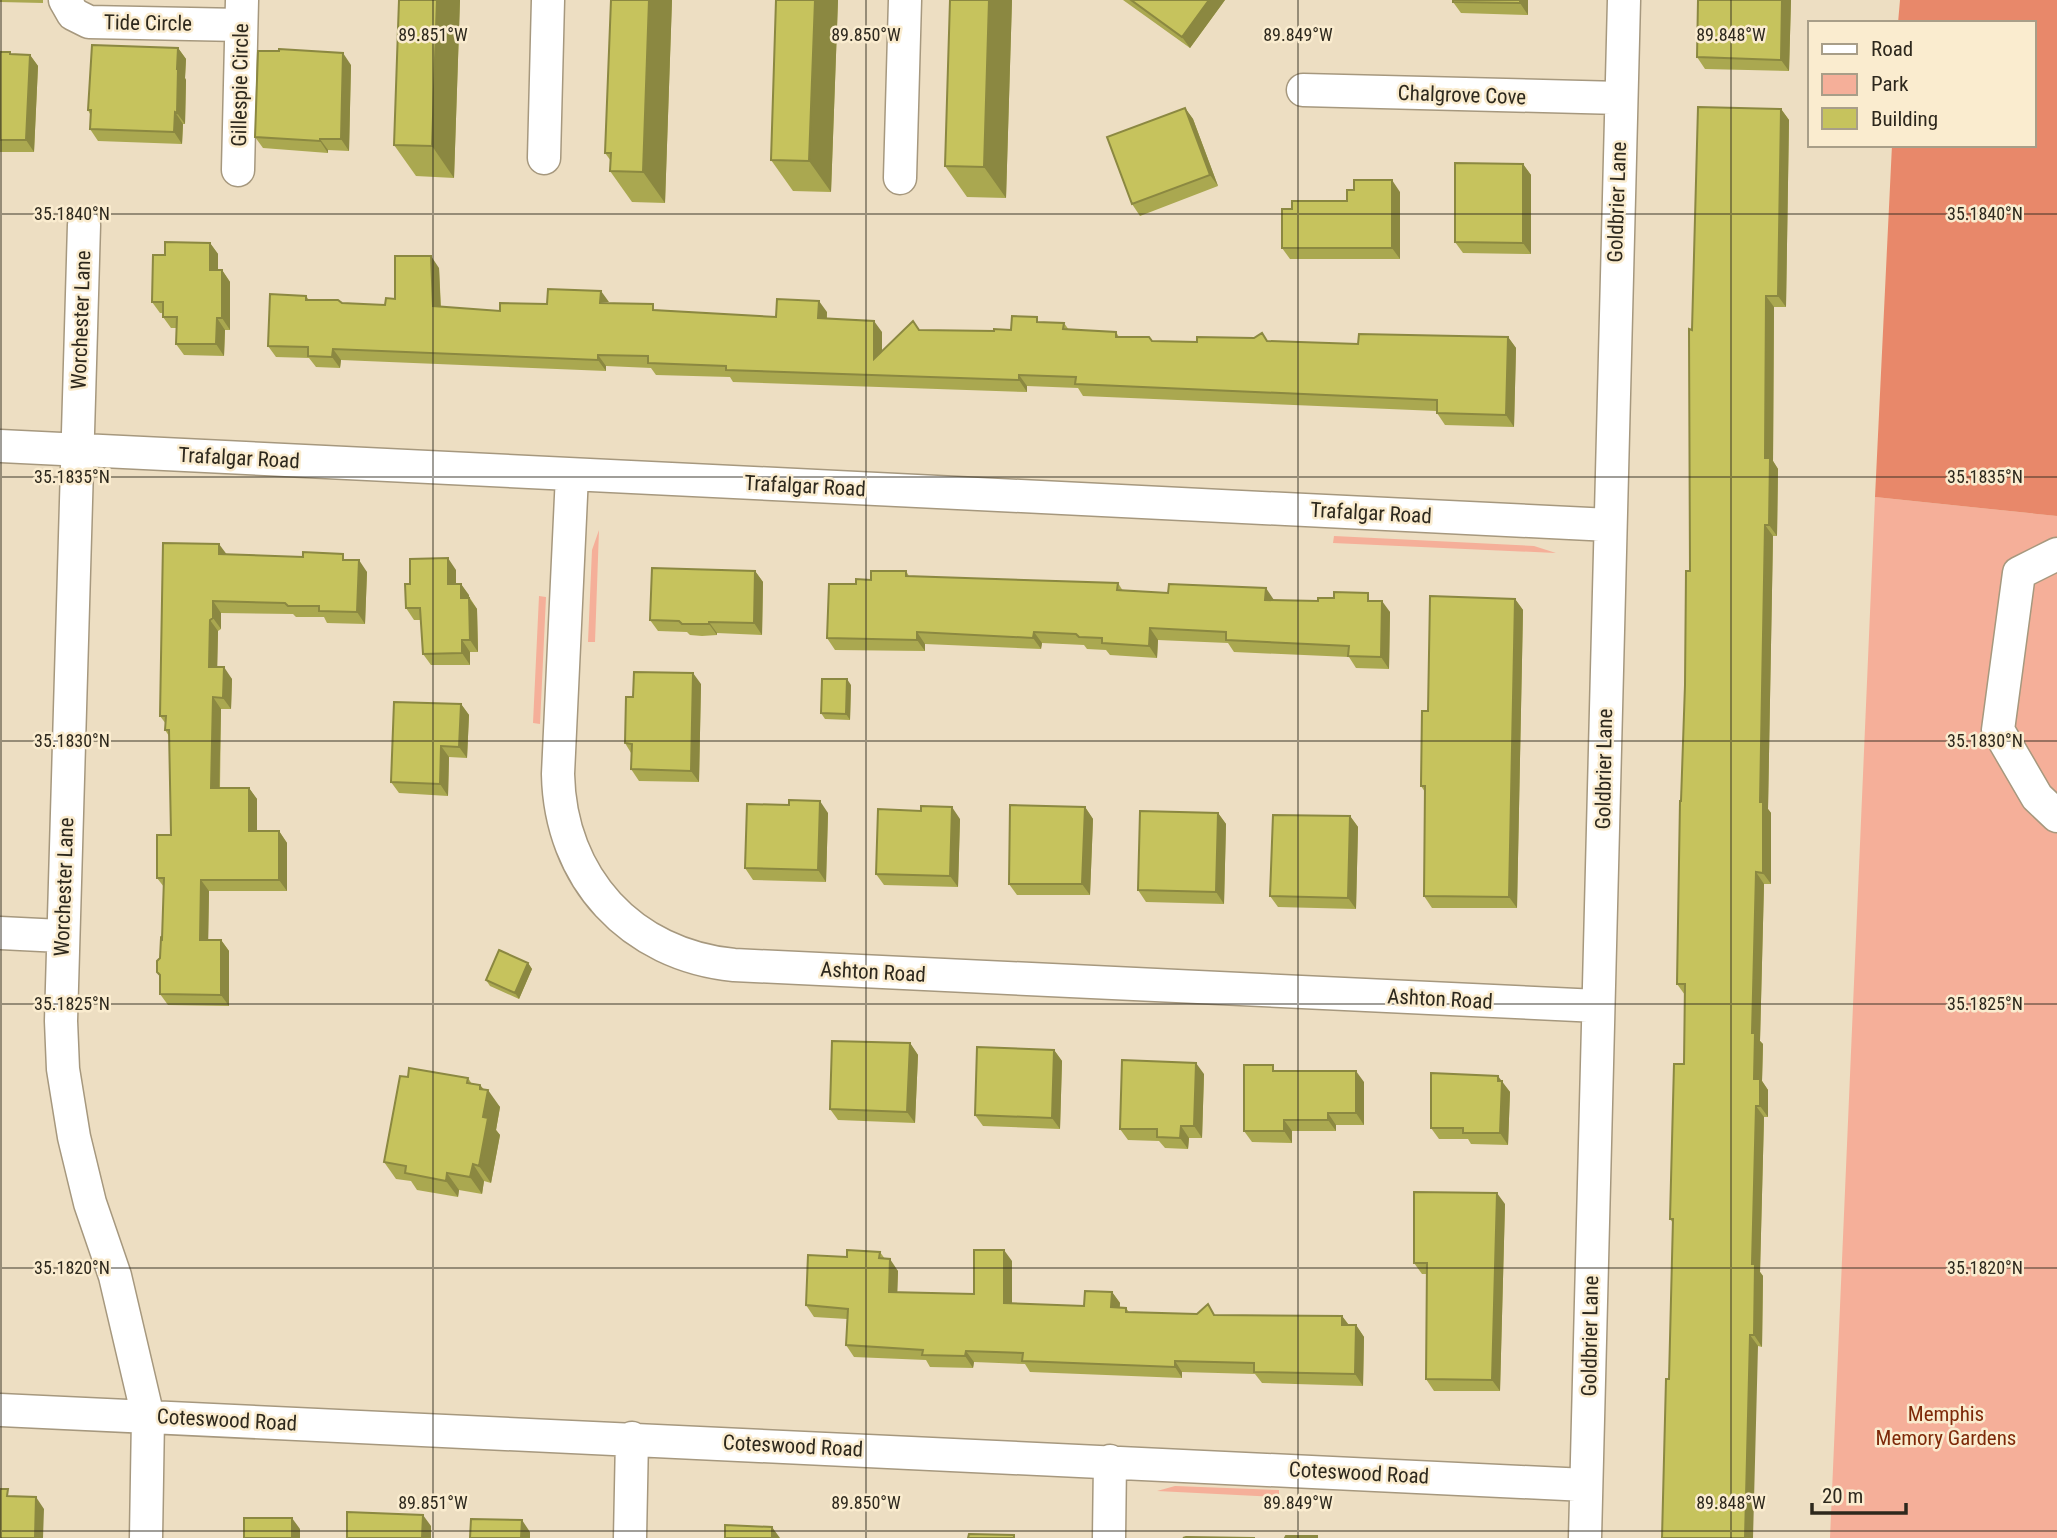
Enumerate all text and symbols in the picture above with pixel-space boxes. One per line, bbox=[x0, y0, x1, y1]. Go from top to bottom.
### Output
street label: Tide Circle bbox=[104, 10, 192, 36]
legend bbox=[1808, 21, 2036, 147]
street label: Gillespie Circle bbox=[227, 23, 253, 147]
text: 89.851°W bbox=[398, 24, 468, 45]
text: 89.850°W bbox=[831, 24, 901, 45]
text: 89.849°W bbox=[1263, 24, 1333, 45]
text: 89.848°W bbox=[1696, 24, 1766, 45]
text: Road bbox=[1871, 37, 1913, 61]
text: Park bbox=[1871, 72, 1909, 96]
street label: Chalgrove Cove bbox=[1397, 81, 1527, 109]
text: Building bbox=[1871, 107, 1938, 131]
street label: Goldbrier Lane bbox=[1603, 141, 1631, 263]
text: 35.1840°N bbox=[34, 203, 110, 224]
text: 35.1840°N bbox=[1947, 203, 2023, 224]
street label: Worchester Lane bbox=[67, 250, 95, 390]
street label: Trafalgar Road bbox=[178, 443, 300, 473]
text: 35.1835°N bbox=[34, 466, 110, 487]
text: 35.1835°N bbox=[1947, 466, 2023, 487]
street label: Trafalgar Road bbox=[744, 471, 866, 501]
street label: Trafalgar Road bbox=[1310, 498, 1432, 528]
street label: Goldbrier Lane bbox=[1591, 708, 1617, 830]
text: 35.1830°N bbox=[34, 730, 110, 751]
text: 35.1830°N bbox=[1947, 730, 2023, 751]
street label: Worchester Lane bbox=[50, 817, 78, 957]
street label: Ashton Road bbox=[820, 957, 926, 987]
street label: Ashton Road bbox=[1387, 984, 1493, 1014]
text: 35.1825°N bbox=[34, 993, 110, 1014]
text: 35.1825°N bbox=[1947, 993, 2023, 1014]
text: 35.1820°N bbox=[34, 1257, 110, 1278]
text: 35.1820°N bbox=[1947, 1257, 2023, 1278]
street label: Goldbrier Lane bbox=[1577, 1275, 1603, 1397]
park label: Memphis Memory Gardens bbox=[1876, 1402, 2016, 1450]
street label: Coteswood Road bbox=[156, 1404, 298, 1436]
street label: Coteswood Road bbox=[722, 1430, 864, 1462]
street label: Coteswood Road bbox=[1288, 1457, 1430, 1489]
scale bar bbox=[1812, 1472, 1906, 1516]
text: 20 m bbox=[1822, 1484, 1863, 1508]
text: 89.851°W bbox=[398, 1492, 468, 1513]
text: 89.850°W bbox=[831, 1492, 901, 1513]
text: 89.849°W bbox=[1263, 1492, 1333, 1513]
text: 89.848°W bbox=[1696, 1492, 1766, 1513]

